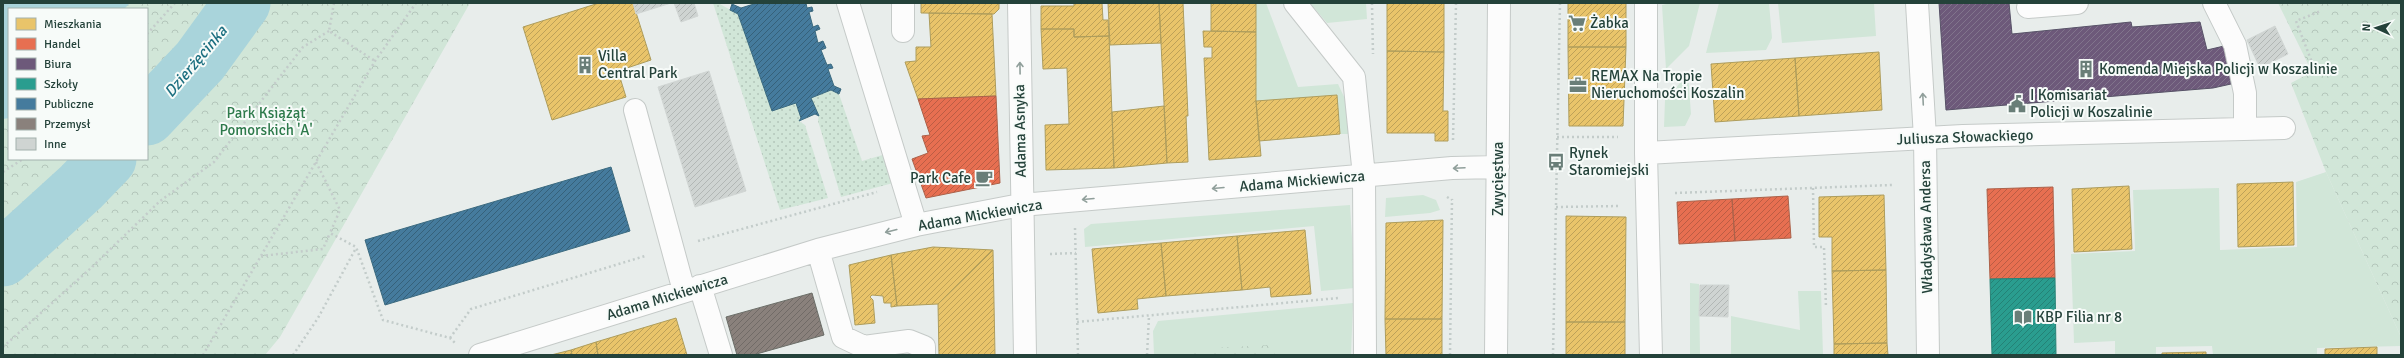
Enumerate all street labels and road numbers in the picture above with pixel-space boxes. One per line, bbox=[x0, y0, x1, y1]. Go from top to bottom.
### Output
street label: Adama Asnyka bbox=[1010, 84, 1030, 178]
street label: Juliusza Słowackiego bbox=[1896, 126, 2034, 148]
street label: Zwycięstwa bbox=[1489, 142, 1507, 216]
street label: Władysława Andersa bbox=[1916, 160, 1936, 294]
street label: Adama Mickiewicza bbox=[1238, 167, 1366, 195]
street label: Adama Mickiewicza bbox=[916, 195, 1044, 235]
street label: Adama Mickiewicza bbox=[604, 270, 730, 324]

